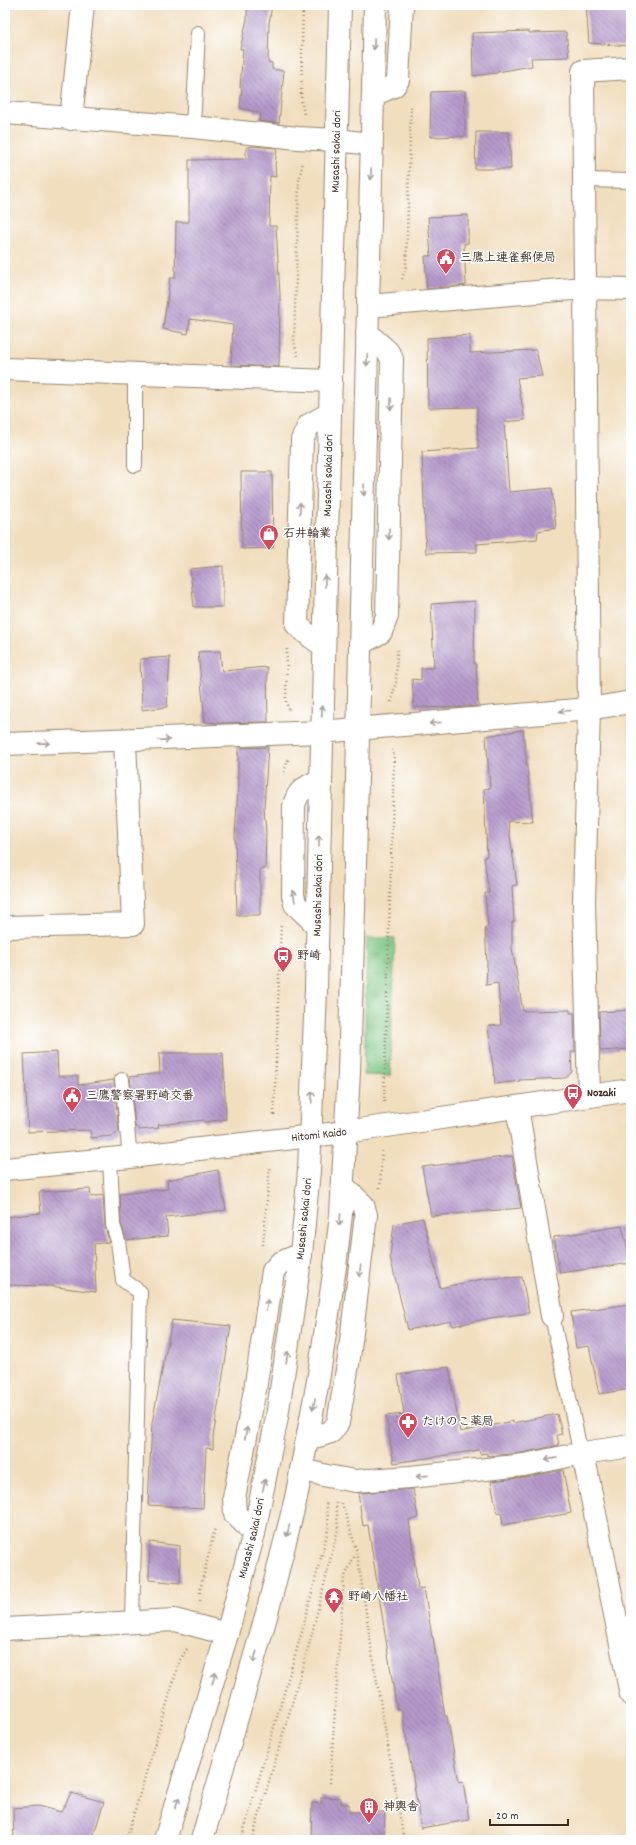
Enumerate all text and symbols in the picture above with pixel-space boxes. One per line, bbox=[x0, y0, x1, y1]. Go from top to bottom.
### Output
one-way arrow bbox=[370, 37, 378, 50]
street label: Musashi sakai dori bbox=[327, 110, 346, 193]
one-way arrow bbox=[367, 167, 375, 180]
public building icon: 三鷹上連雀郵便局 bbox=[435, 247, 457, 275]
place label: 三鷹上連雀郵便局 bbox=[460, 250, 556, 267]
one-way arrow bbox=[363, 353, 370, 366]
one-way arrow bbox=[387, 397, 395, 410]
street label: Musashi sakai dori bbox=[319, 434, 338, 517]
one-way arrow bbox=[360, 483, 367, 496]
one-way arrow bbox=[297, 502, 304, 515]
shop icon: 石井輪業 bbox=[258, 523, 280, 551]
place label: 石井輪業 bbox=[283, 526, 331, 543]
one-way arrow bbox=[385, 527, 392, 540]
one-way arrow bbox=[322, 575, 329, 588]
one-way arrow bbox=[318, 705, 326, 718]
one-way arrow bbox=[559, 707, 572, 715]
one-way arrow bbox=[429, 719, 442, 727]
one-way arrow bbox=[157, 736, 170, 743]
one-way arrow bbox=[37, 740, 50, 747]
one-way arrow bbox=[316, 835, 323, 848]
street label: Musashi sakai dori bbox=[309, 854, 328, 937]
one-way arrow bbox=[290, 890, 298, 903]
bus stop icon: 野崎 bbox=[272, 945, 294, 973]
place label: 野崎 bbox=[297, 948, 321, 965]
bus stop icon: Nozaki bbox=[562, 1082, 584, 1110]
public building icon: 三鷹警察署野崎交番 bbox=[61, 1085, 83, 1113]
place label: Nozaki bbox=[587, 1085, 616, 1102]
place label: 三鷹警察署野崎交番 bbox=[86, 1088, 194, 1105]
one-way arrow bbox=[308, 1091, 316, 1104]
street label: Hitomi Kaido bbox=[291, 1123, 348, 1147]
street label: Musashi sakai dori bbox=[292, 1177, 317, 1261]
one-way arrow bbox=[336, 1213, 344, 1226]
one-way arrow bbox=[357, 1264, 364, 1277]
one-way arrow bbox=[264, 1299, 271, 1312]
one-way arrow bbox=[283, 1351, 291, 1364]
one-way arrow bbox=[310, 1397, 318, 1410]
pharmacy icon: たけのこ薬局 bbox=[397, 1411, 419, 1439]
place label: たけのこ薬局 bbox=[422, 1414, 494, 1431]
one-way arrow bbox=[243, 1427, 251, 1440]
one-way arrow bbox=[545, 1456, 558, 1464]
one-way arrow bbox=[416, 1472, 429, 1479]
one-way arrow bbox=[261, 1478, 269, 1491]
street label: Musashi sakai dori bbox=[234, 1497, 269, 1580]
one-way arrow bbox=[284, 1525, 291, 1538]
temple icon: 野崎八幡社 bbox=[323, 1586, 345, 1614]
place label: 野崎八幡社 bbox=[348, 1589, 408, 1606]
one-way arrow bbox=[251, 1650, 258, 1663]
one-way arrow bbox=[211, 1672, 218, 1685]
one-way arrow bbox=[174, 1796, 181, 1809]
building icon: 神輿舎 bbox=[358, 1796, 380, 1824]
place label: 神輿舎 bbox=[383, 1799, 419, 1816]
scale bar bbox=[490, 1801, 568, 1827]
text: 20 m bbox=[496, 1808, 519, 1825]

